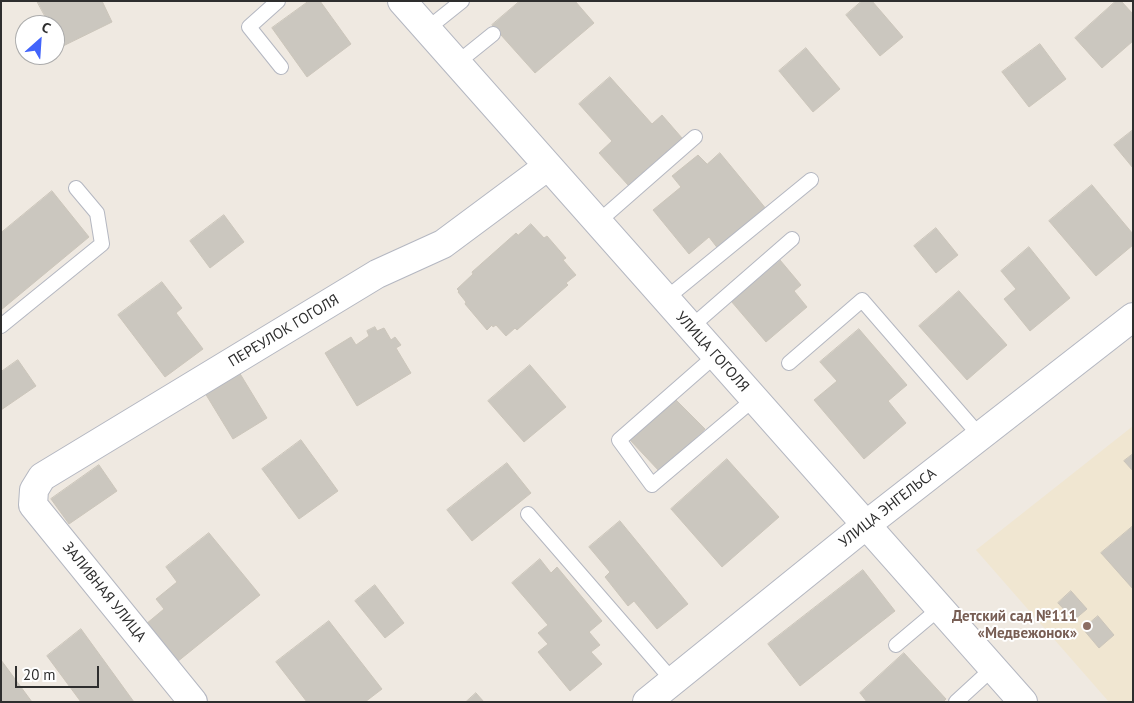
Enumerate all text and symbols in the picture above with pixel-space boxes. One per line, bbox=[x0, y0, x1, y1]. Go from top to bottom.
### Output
north arrow bbox=[15, 15, 65, 65]
text: С bbox=[39, 18, 54, 37]
street label: ПЕРЕУЛОК ГОГОЛЯ bbox=[225, 291, 343, 371]
street label: УЛИЦА ГОГОЛЯ bbox=[671, 308, 753, 396]
street label: УЛИЦА ЭНГЕЛЬСА bbox=[836, 464, 940, 552]
street label: ЗАЛИВНАЯ УЛИЦА bbox=[58, 539, 150, 645]
place label: Детский сад №111 «Медвежонок» bbox=[952, 608, 1077, 643]
marker: Детский сад №111 «Медвежонок» bbox=[1081, 620, 1093, 632]
scale bar bbox=[18, 656, 101, 688]
text: 20 m bbox=[23, 665, 56, 684]

